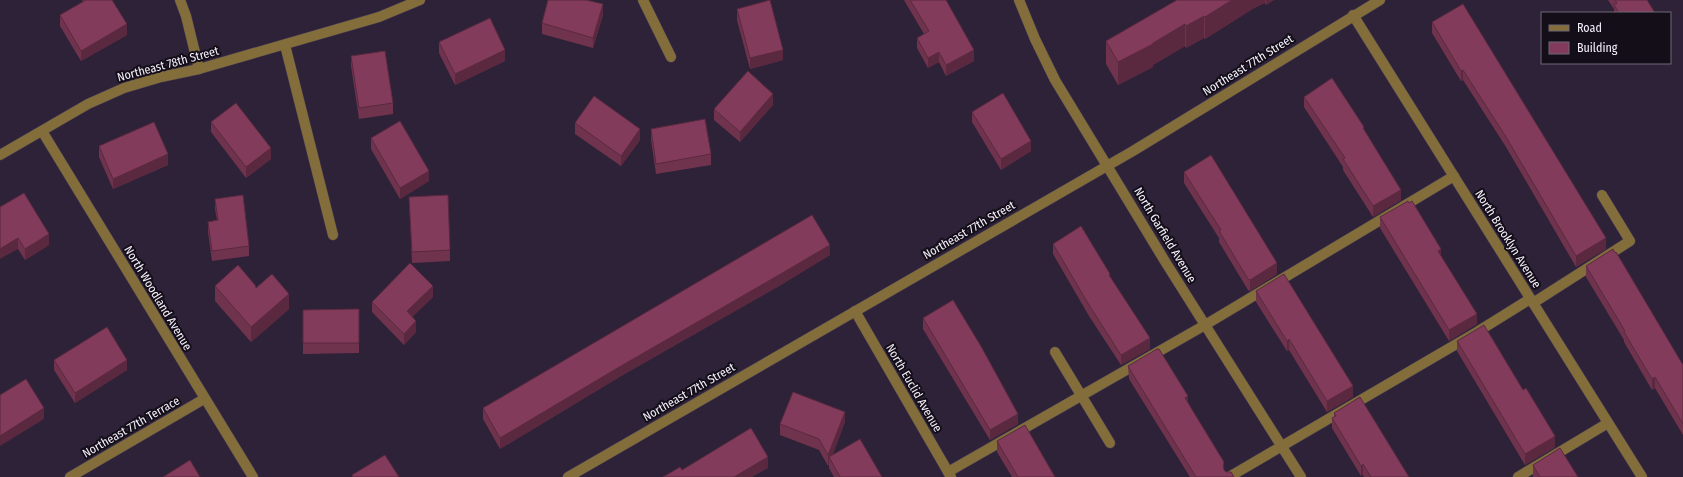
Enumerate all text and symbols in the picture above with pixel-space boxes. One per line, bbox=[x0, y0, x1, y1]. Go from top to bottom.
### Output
legend bbox=[1541, 12, 1671, 64]
text: Road bbox=[1577, 21, 1602, 35]
street label: Northeast 77th Street bbox=[1200, 32, 1296, 98]
text: Building bbox=[1577, 41, 1618, 55]
street label: Northeast 78th Street bbox=[116, 44, 220, 84]
street label: North Garfield Avenue bbox=[1131, 185, 1199, 285]
street label: North Brooklyn Avenue bbox=[1472, 187, 1544, 291]
street label: Northeast 77th Street bbox=[921, 198, 1018, 262]
street label: North Woodland Avenue bbox=[121, 243, 195, 353]
street label: North Euclid Avenue bbox=[883, 342, 945, 435]
street label: Northeast 77th Street bbox=[641, 360, 738, 424]
street label: Northeast 77th Terrace bbox=[80, 393, 182, 461]

